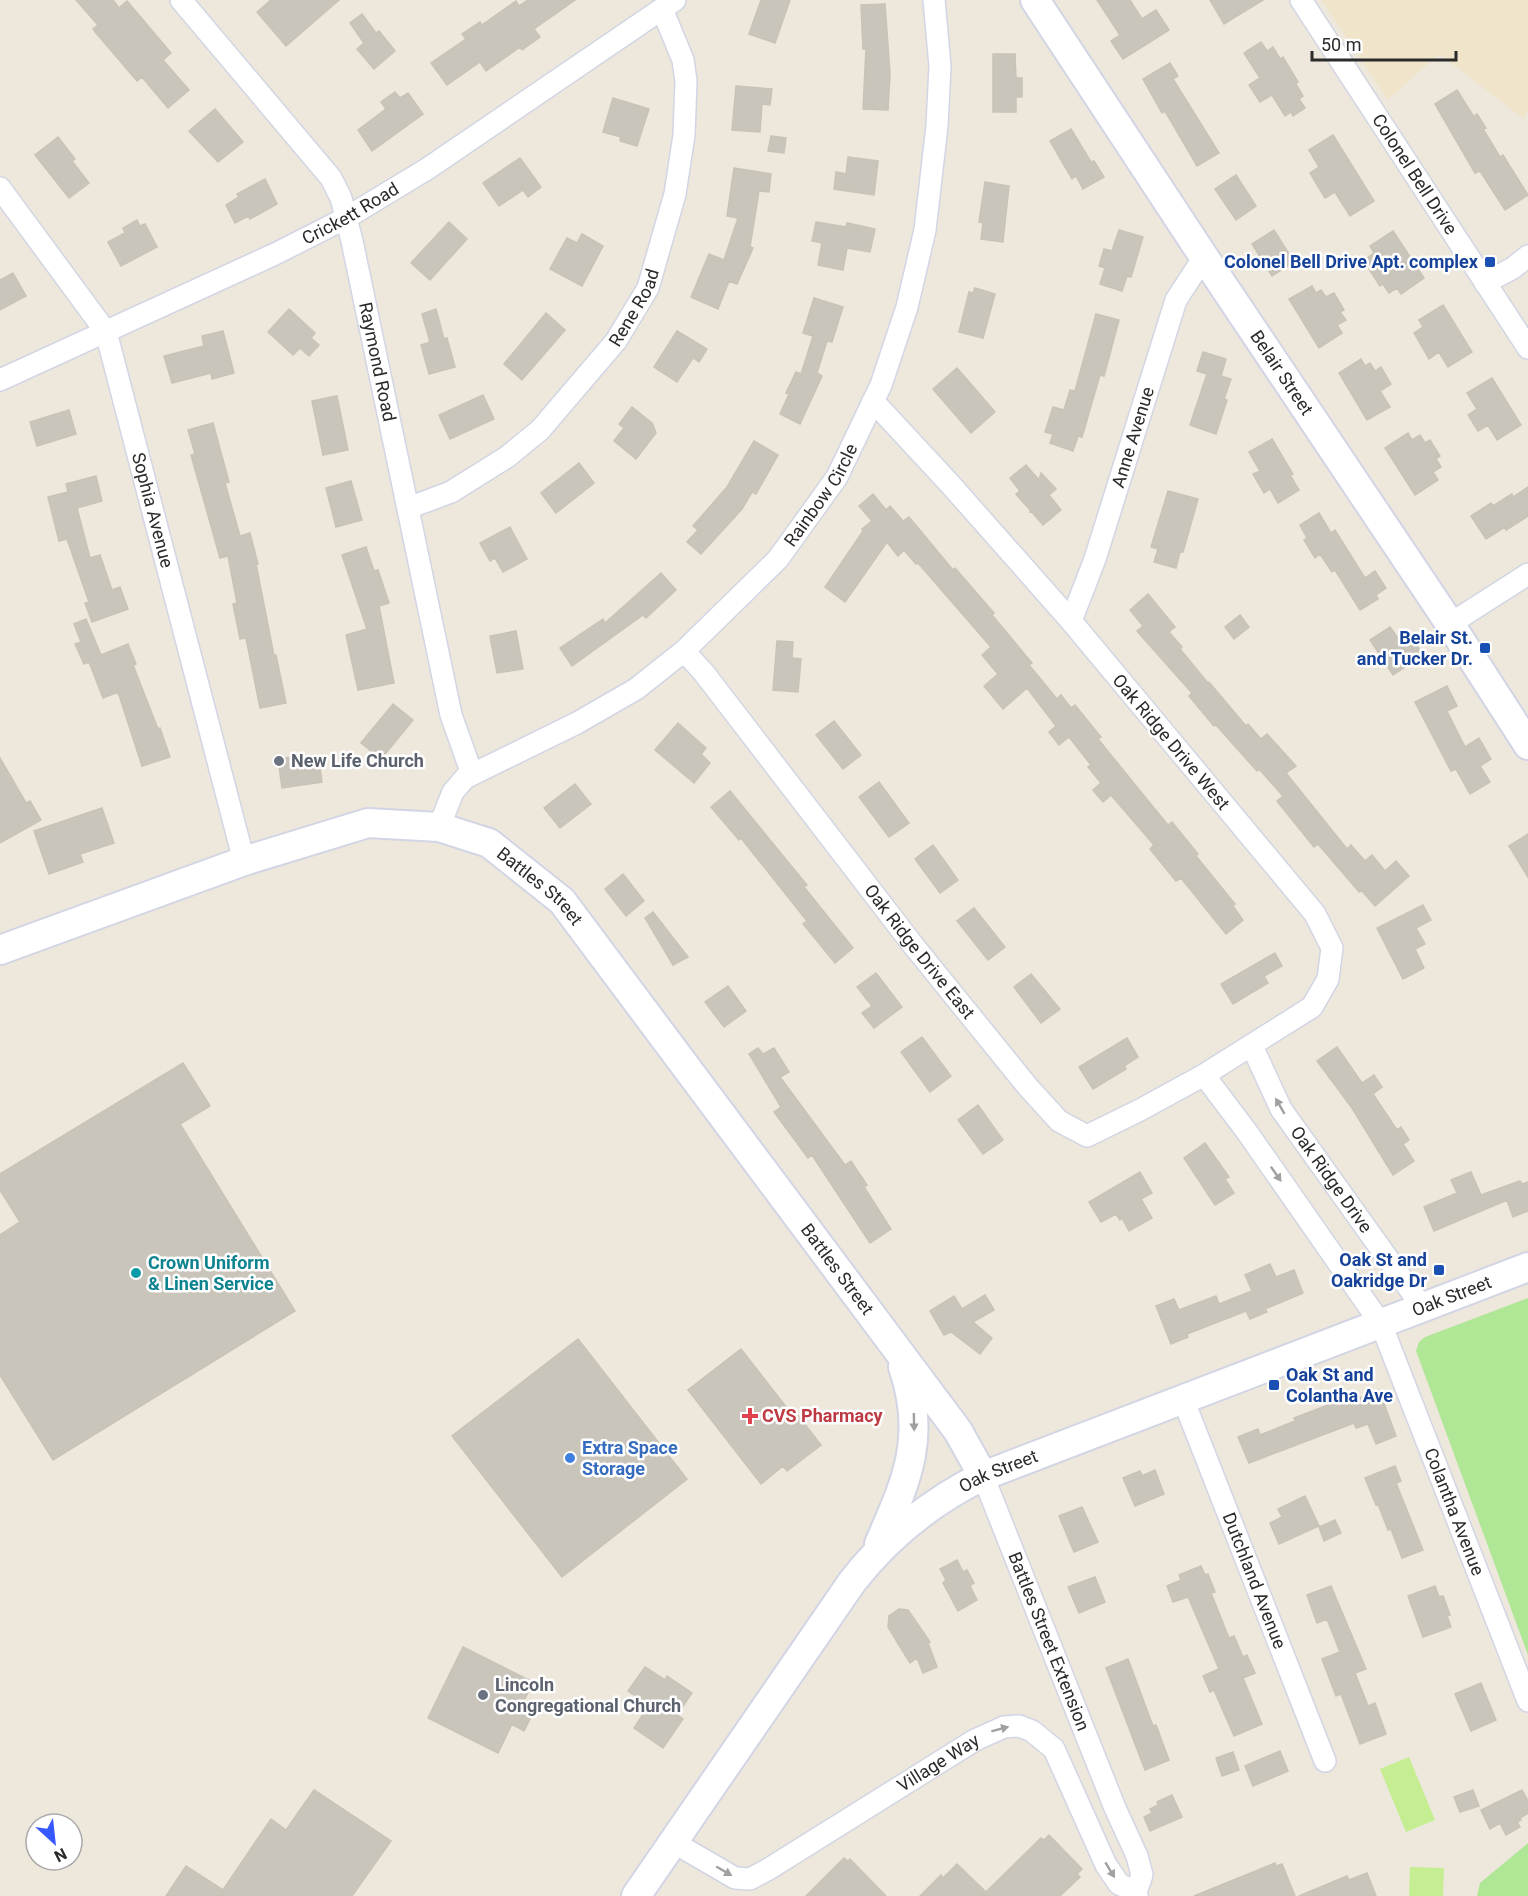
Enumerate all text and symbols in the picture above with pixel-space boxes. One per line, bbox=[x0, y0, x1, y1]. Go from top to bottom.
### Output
scale bar bbox=[1312, 24, 1456, 62]
text: 50 m bbox=[1321, 34, 1361, 55]
street label: Colonel Bell Drive bbox=[1368, 110, 1462, 238]
street label: Crickett Road bbox=[298, 178, 402, 249]
place label: Colonel Bell Drive Apt. complex bbox=[1224, 251, 1479, 272]
marker: Colonel Bell Drive Apt. complex bbox=[1483, 255, 1497, 269]
street label: Rene Road bbox=[604, 266, 663, 350]
street label: Raymond Road bbox=[355, 300, 400, 423]
street label: Belair Street bbox=[1246, 326, 1318, 419]
street label: Anne Avenue bbox=[1107, 384, 1158, 490]
street label: Rainbow Circle bbox=[779, 440, 861, 550]
street label: Sophia Avenue bbox=[128, 450, 178, 570]
place label: Belair St. and Tucker Dr. bbox=[1357, 627, 1473, 669]
marker: Belair St. and Tucker Dr. bbox=[1478, 641, 1492, 655]
street label: Oak Ridge Drive West bbox=[1108, 669, 1234, 814]
place label: New Life Church bbox=[291, 750, 424, 771]
marker: New Life Church bbox=[272, 754, 286, 768]
street label: Battles Street bbox=[493, 842, 587, 929]
street label: Oak Ridge Drive East bbox=[860, 880, 980, 1023]
one-way arrow bbox=[1275, 1097, 1285, 1114]
street label: Oak Ridge Drive bbox=[1287, 1122, 1377, 1237]
one-way arrow bbox=[1270, 1165, 1282, 1181]
street label: Battles Street bbox=[797, 1219, 878, 1319]
place label: Oak St and Oakridge Dr bbox=[1331, 1249, 1427, 1291]
place label: Crown Uniform & Linen Service bbox=[148, 1252, 274, 1294]
marker: Oak St and Oakridge Dr bbox=[1432, 1263, 1446, 1277]
marker: Crown Uniform & Linen Service bbox=[129, 1266, 143, 1280]
street label: Oak Street bbox=[1409, 1271, 1494, 1321]
place label: Oak St and Colantha Ave bbox=[1286, 1364, 1393, 1406]
marker: Oak St and Colantha Ave bbox=[1267, 1378, 1281, 1392]
place label: CVS Pharmacy bbox=[762, 1405, 884, 1426]
marker: CVS Pharmacy bbox=[743, 1409, 757, 1423]
one-way arrow bbox=[909, 1412, 918, 1431]
place label: Extra Space Storage bbox=[582, 1437, 678, 1479]
street label: Oak Street bbox=[955, 1445, 1040, 1497]
street label: Colantha Avenue bbox=[1420, 1445, 1489, 1578]
marker: Extra Space Storage bbox=[563, 1451, 577, 1465]
street label: Dutchland Avenue bbox=[1218, 1509, 1291, 1652]
street label: Battles Street Extension bbox=[1004, 1549, 1094, 1734]
place label: Lincoln Congregational Church bbox=[495, 1674, 681, 1716]
marker: Lincoln Congregational Church bbox=[476, 1688, 490, 1702]
one-way arrow bbox=[991, 1724, 1009, 1734]
street label: Village Way bbox=[893, 1729, 983, 1796]
north arrow bbox=[24, 1812, 84, 1872]
text: N bbox=[51, 1844, 70, 1866]
one-way arrow bbox=[1104, 1862, 1115, 1878]
one-way arrow bbox=[715, 1866, 732, 1876]

